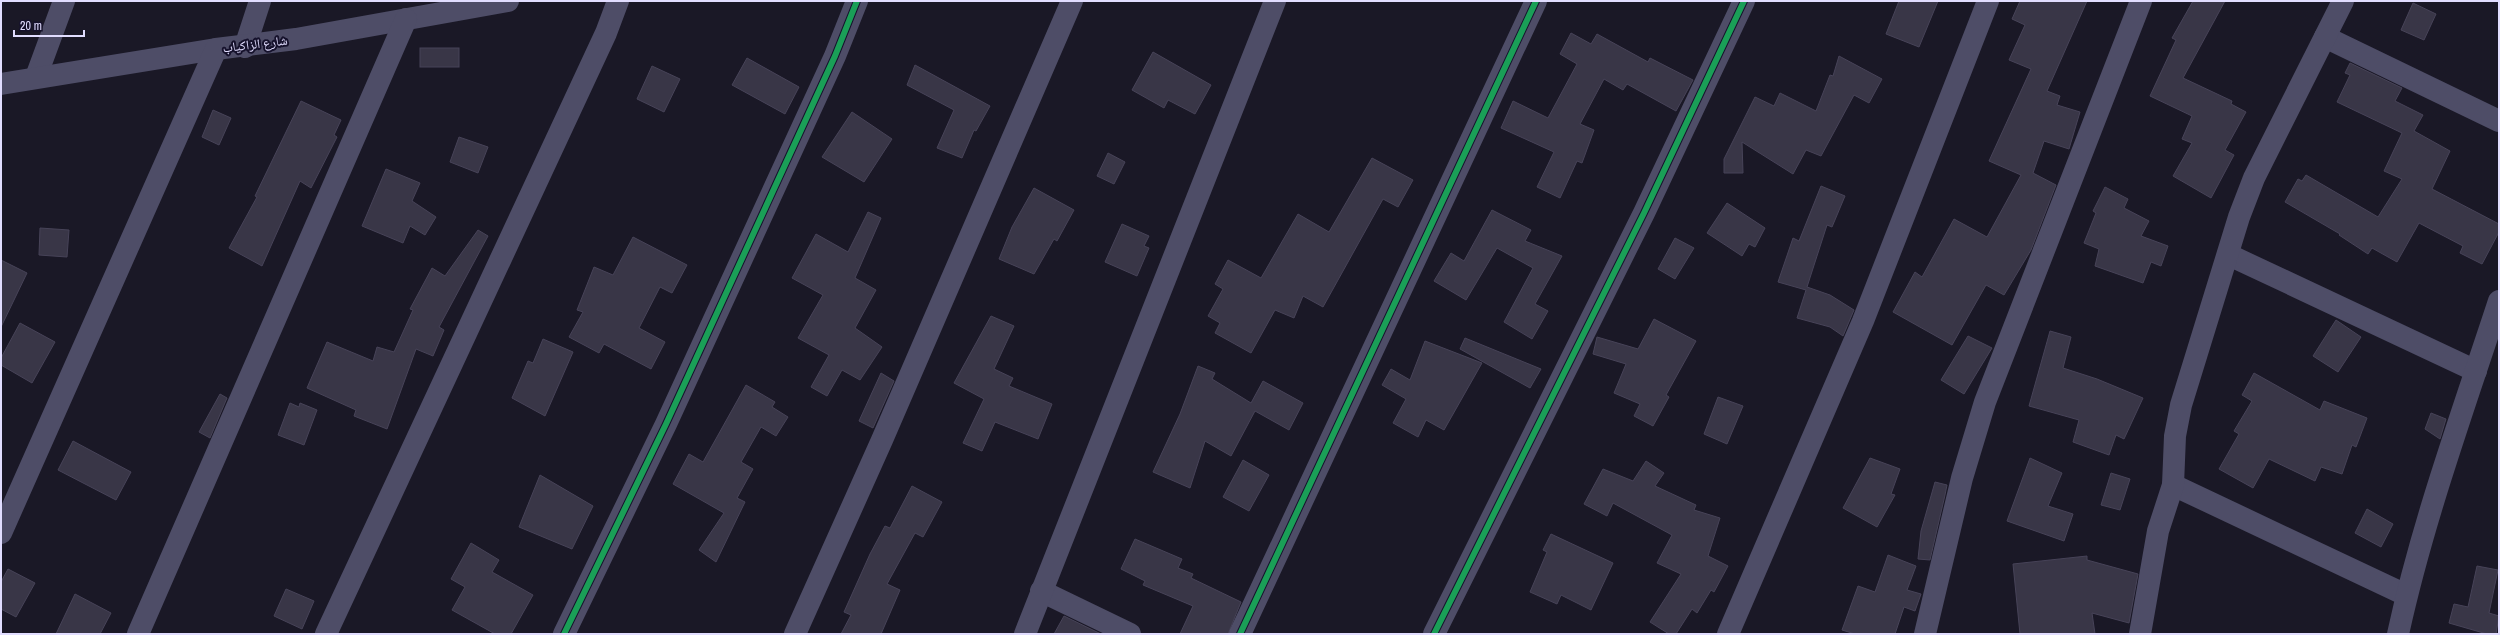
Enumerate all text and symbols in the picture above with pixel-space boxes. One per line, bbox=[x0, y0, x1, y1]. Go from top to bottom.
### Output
scale bar bbox=[14, 12, 84, 38]
text: 20 m bbox=[20, 18, 42, 34]
street label: شارع الزاكياب bbox=[222, 32, 289, 57]

